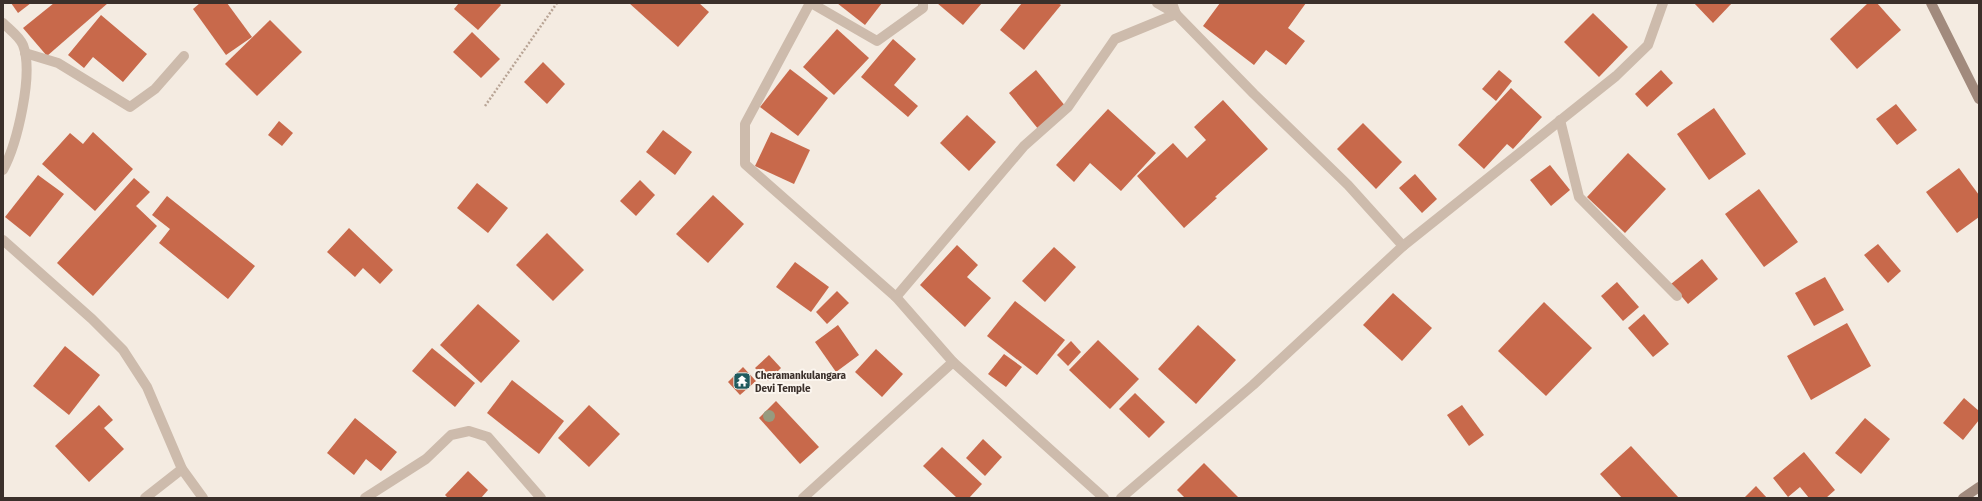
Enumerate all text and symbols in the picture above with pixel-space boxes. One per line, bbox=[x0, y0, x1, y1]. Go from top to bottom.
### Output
place label: Cheramankulangara Devi Temple bbox=[755, 369, 847, 395]
temple icon: Cheramankulangara Devi Temple bbox=[732, 371, 752, 391]

